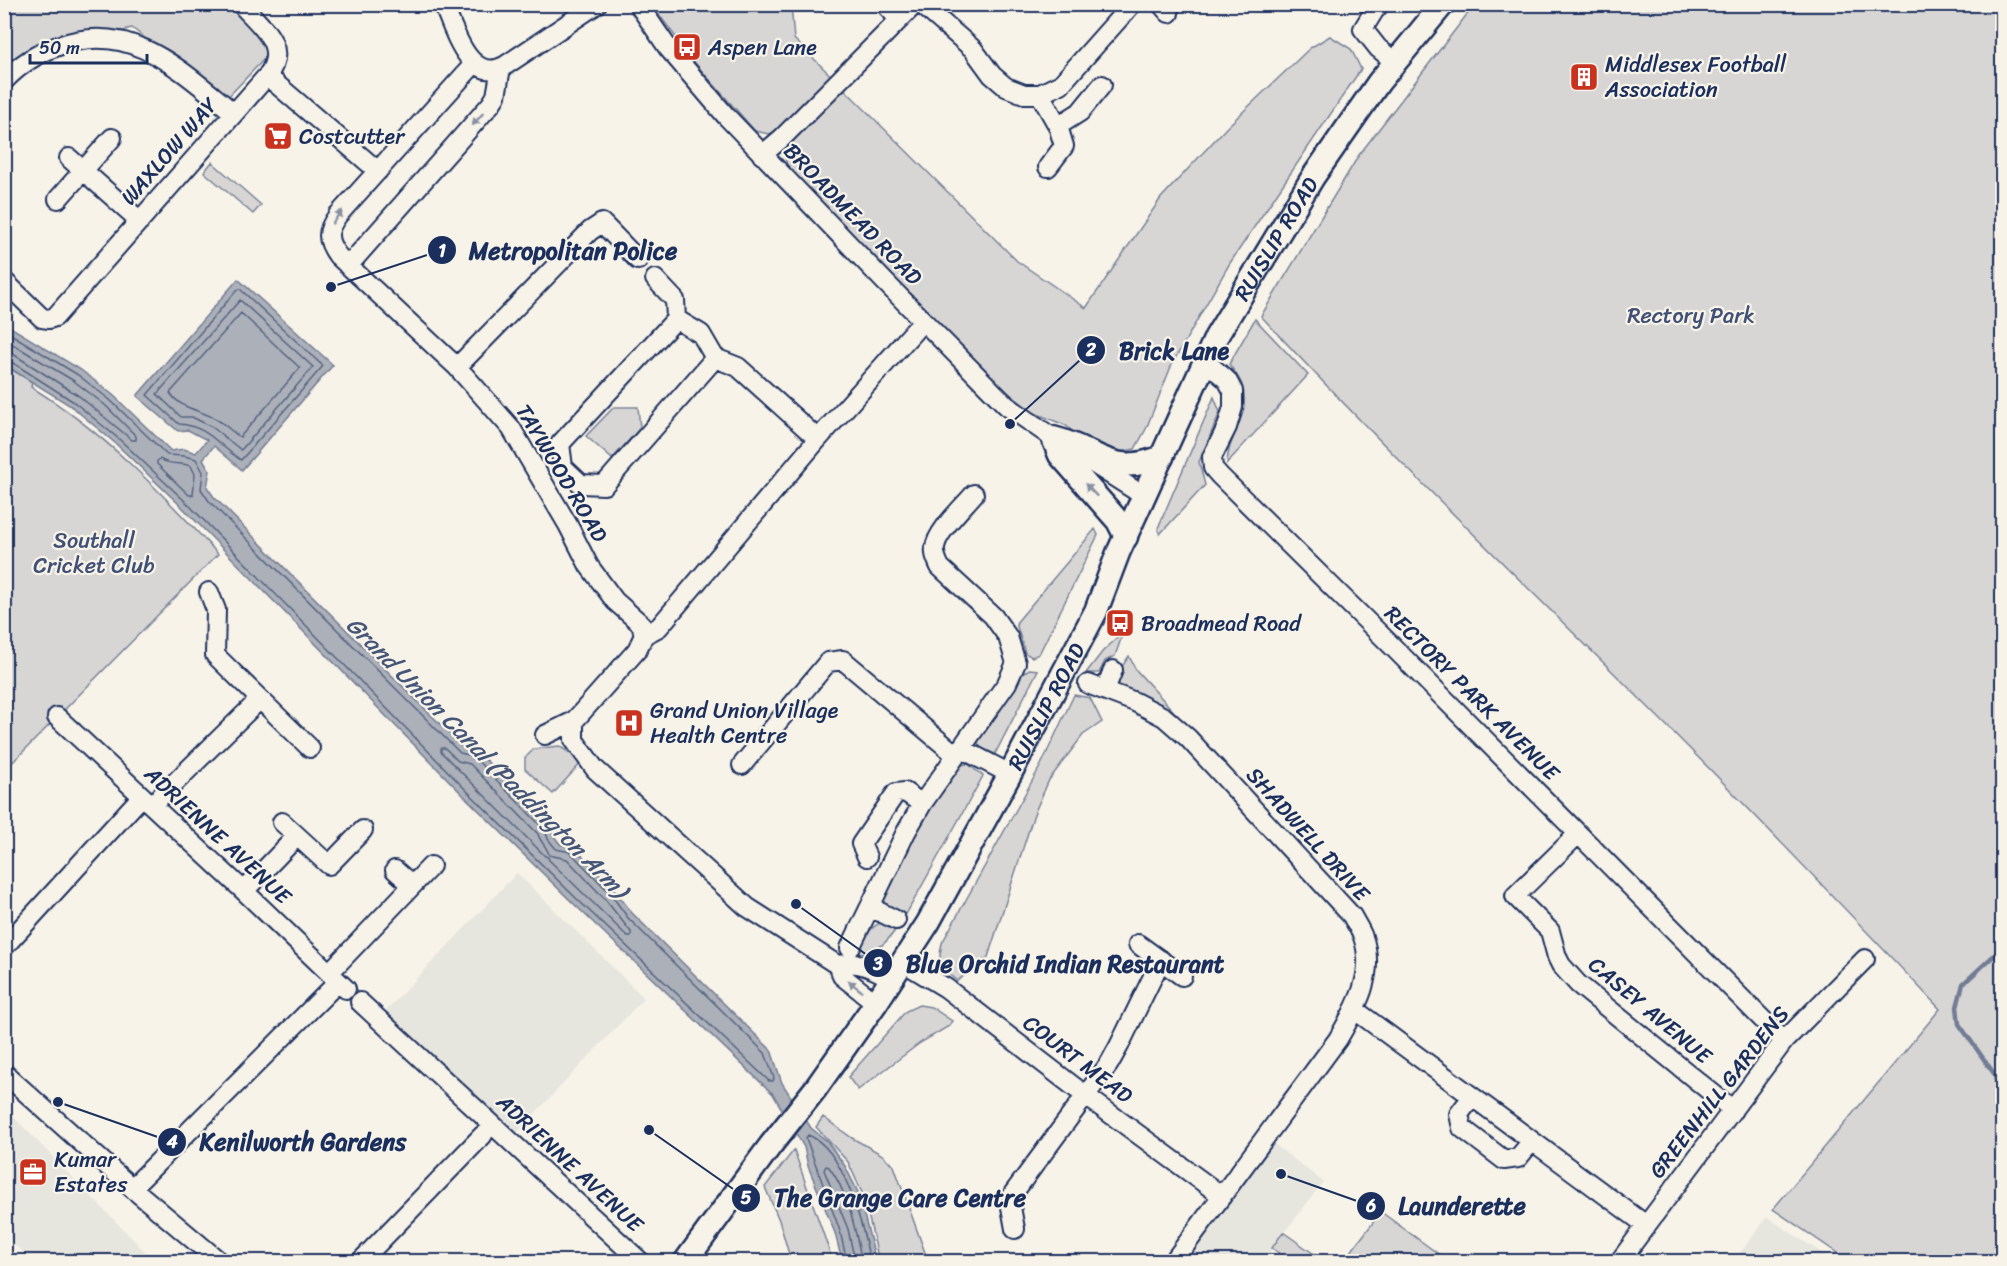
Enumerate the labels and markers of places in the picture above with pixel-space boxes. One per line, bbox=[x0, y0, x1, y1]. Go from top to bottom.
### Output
place label: Aspen Lane bbox=[707, 28, 817, 67]
bus stop icon: Aspen Lane bbox=[671, 31, 703, 63]
place label: Middlesex Football Association bbox=[1604, 45, 1787, 109]
building icon: Middlesex Football Association bbox=[1568, 61, 1600, 93]
place label: Costcutter bbox=[299, 117, 406, 156]
supermarket icon: Costcutter bbox=[262, 120, 294, 152]
callout: Metropolitan Police bbox=[427, 229, 689, 271]
callout: Brick Lane bbox=[1076, 329, 1241, 371]
place label: Broadmead Road bbox=[1141, 604, 1302, 643]
bus stop icon: Broadmead Road bbox=[1104, 607, 1136, 639]
place label: Grand Union Village Health Centre bbox=[650, 691, 839, 755]
hospital icon: Grand Union Village Health Centre bbox=[613, 707, 645, 739]
callout: Blue Orchid Indian Restaurant bbox=[863, 942, 1238, 984]
callout: Kenilworth Gardens bbox=[157, 1121, 418, 1163]
place label: Kumar Estates bbox=[54, 1140, 128, 1204]
office icon: Kumar Estates bbox=[17, 1156, 49, 1188]
callout: The Grange Care Centre bbox=[731, 1177, 1039, 1219]
callout: Launderette bbox=[1356, 1185, 1538, 1227]

